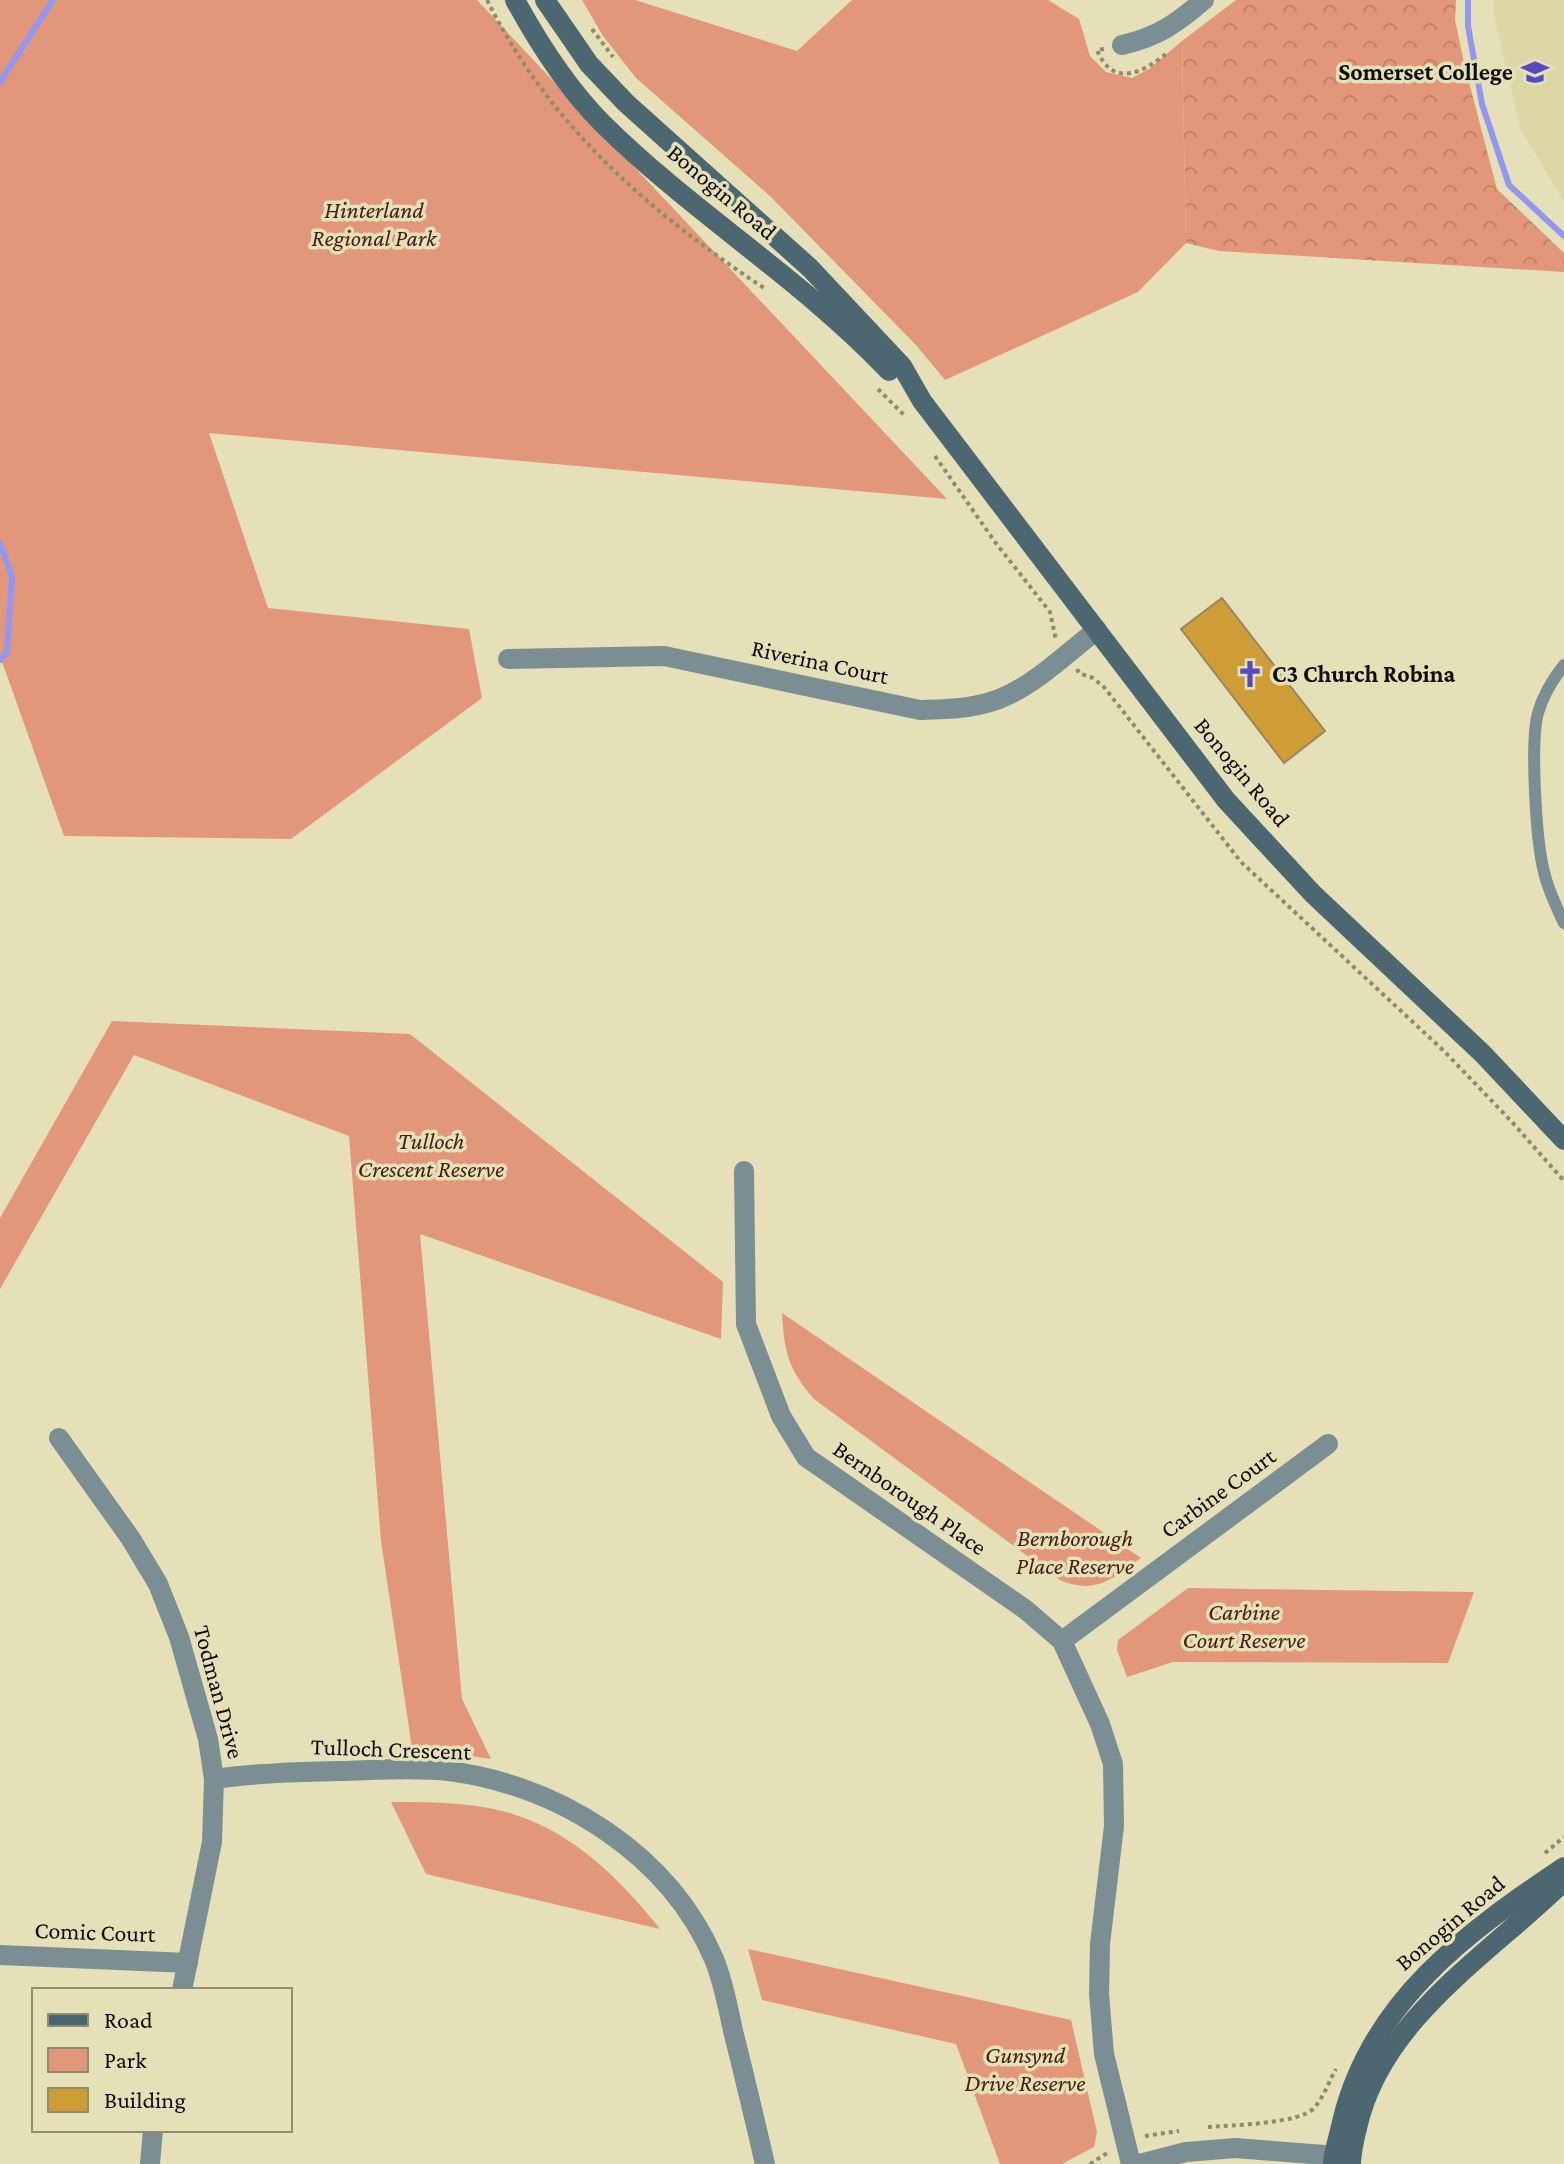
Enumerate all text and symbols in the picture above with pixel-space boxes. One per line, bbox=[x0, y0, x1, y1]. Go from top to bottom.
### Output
school or university icon: Somerset College bbox=[1520, 57, 1550, 87]
place label: Somerset College bbox=[1338, 58, 1513, 85]
street label: Bonogin Road bbox=[662, 138, 783, 245]
park label: Hinterland Regional Park bbox=[312, 196, 438, 251]
street label: Riverina Court bbox=[749, 634, 892, 689]
church icon: C3 Church Robina bbox=[1235, 659, 1265, 689]
place label: C3 Church Robina bbox=[1272, 660, 1455, 687]
street label: Bonogin Road bbox=[1189, 712, 1296, 832]
park label: Tulloch Crescent Reserve bbox=[358, 1127, 504, 1182]
street label: Bernborough Place bbox=[828, 1435, 992, 1561]
street label: Carbine Court bbox=[1155, 1441, 1281, 1543]
park label: Bernborough Place Reserve bbox=[1016, 1524, 1134, 1579]
park label: Carbine Court Reserve bbox=[1183, 1598, 1305, 1653]
street label: Todman Drive bbox=[189, 1622, 250, 1761]
street label: Tulloch Crescent bbox=[310, 1732, 473, 1765]
street label: Bonogin Road bbox=[1390, 1869, 1510, 1976]
street label: Comic Court bbox=[34, 1916, 157, 1947]
legend bbox=[32, 1988, 292, 2132]
text: Road bbox=[104, 2006, 153, 2033]
park label: Gunsynd Drive Reserve bbox=[965, 2041, 1085, 2096]
text: Park bbox=[104, 2046, 147, 2073]
text: Building bbox=[104, 2086, 186, 2113]

